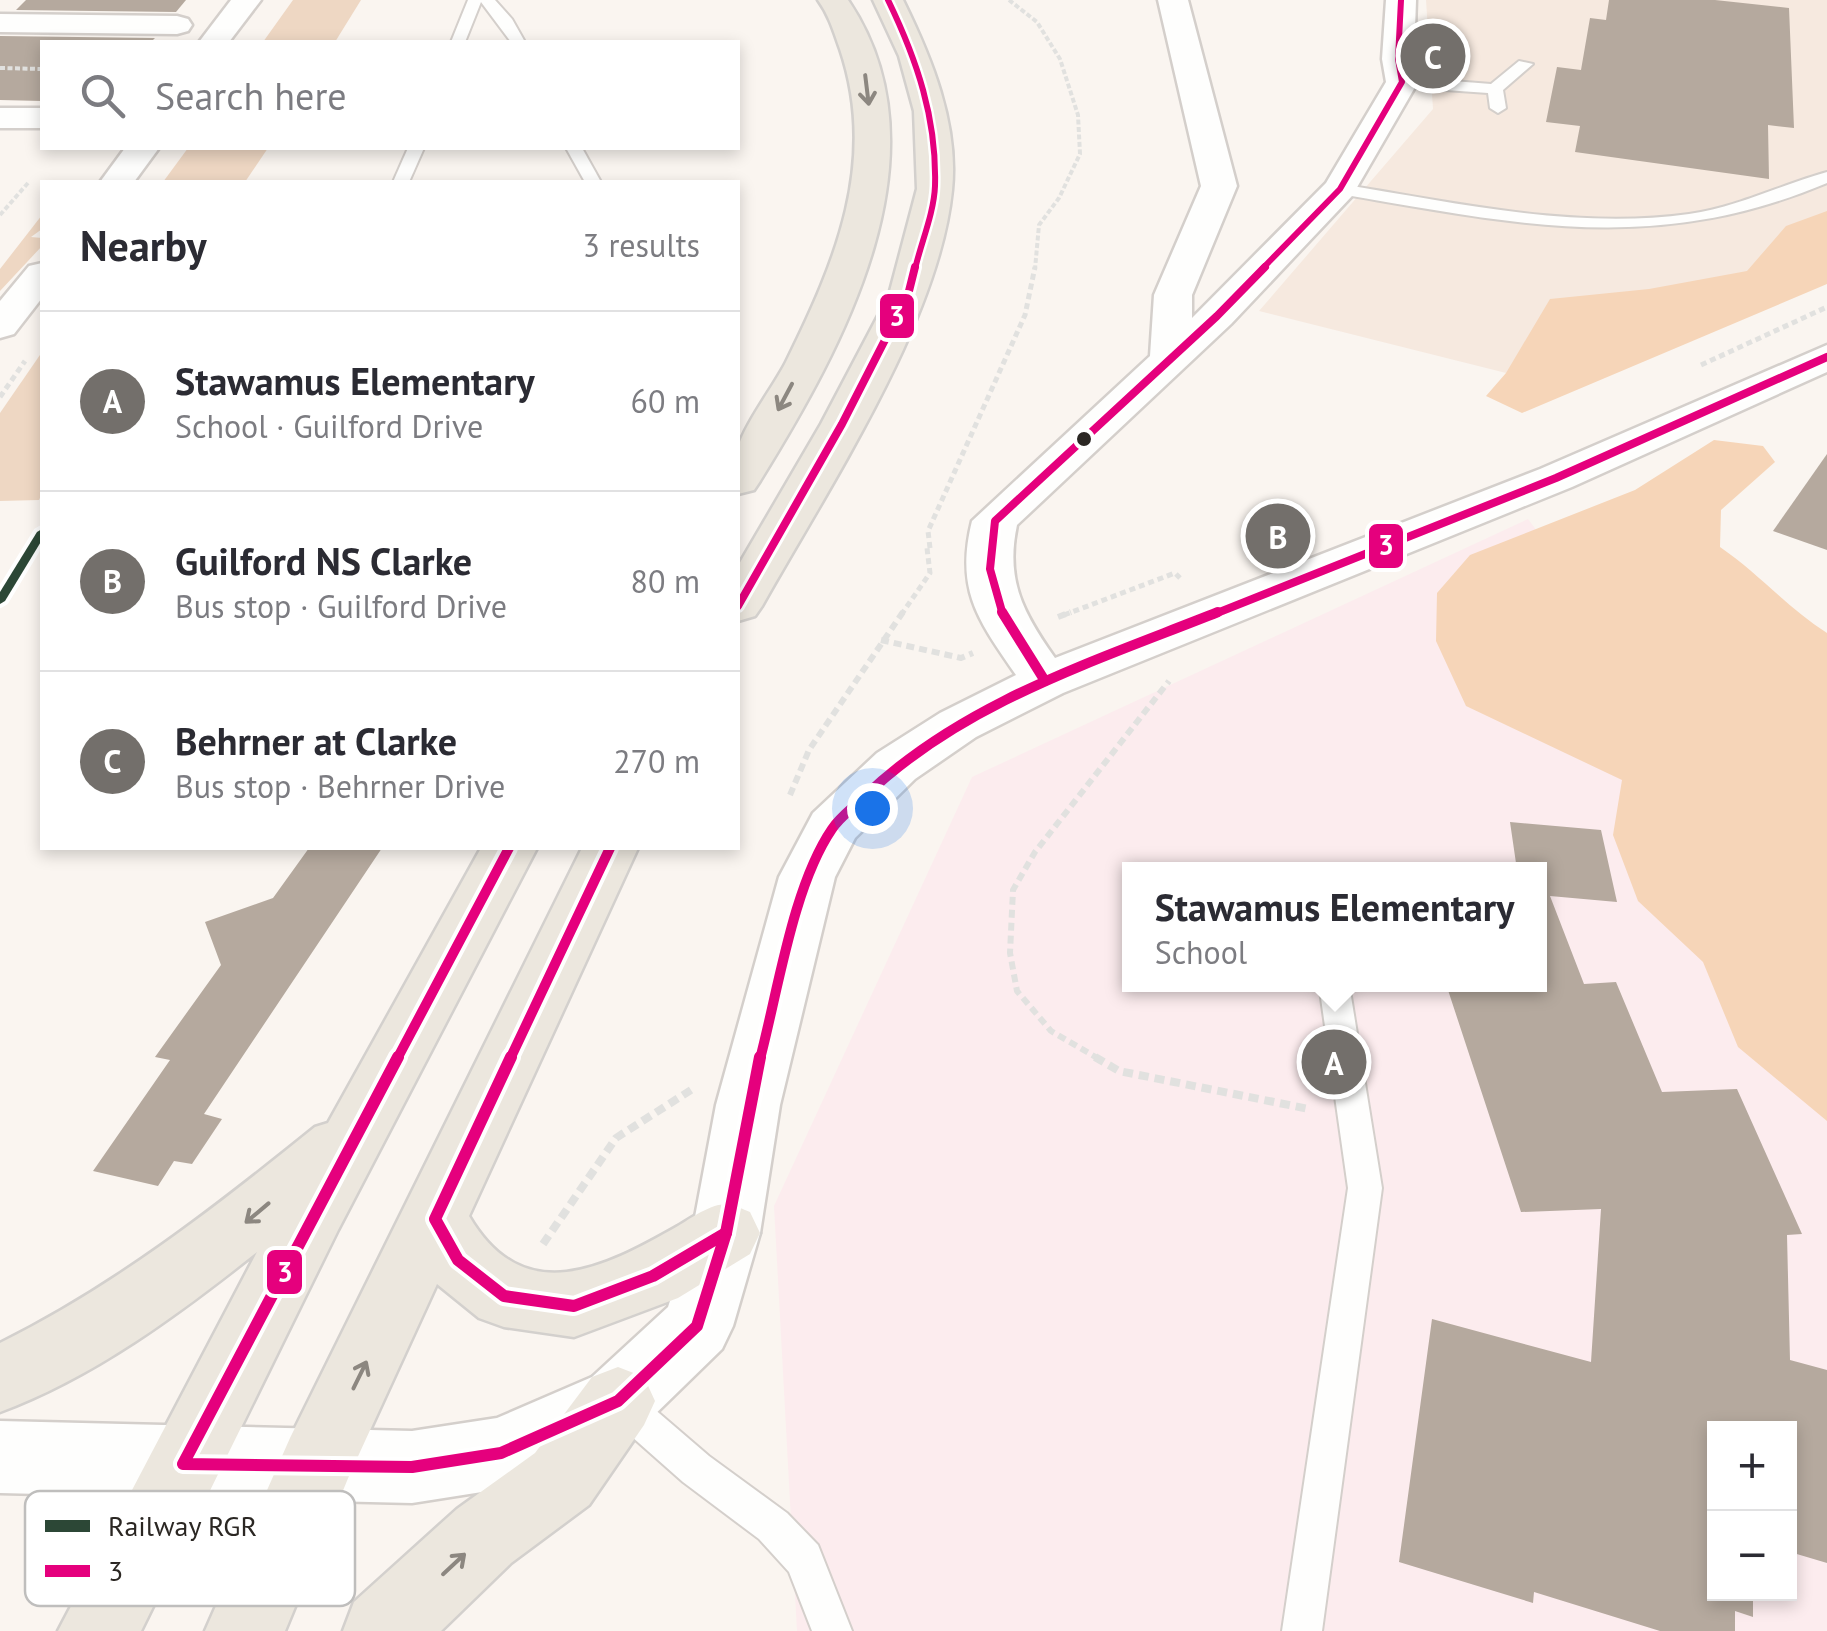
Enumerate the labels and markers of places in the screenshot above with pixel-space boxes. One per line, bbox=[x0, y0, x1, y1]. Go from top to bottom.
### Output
pin: C bbox=[1400, 18, 1466, 94]
unlabelled marker bbox=[1074, 429, 1094, 449]
pin: B bbox=[1246, 498, 1310, 574]
pin: A bbox=[1302, 1024, 1366, 1100]

